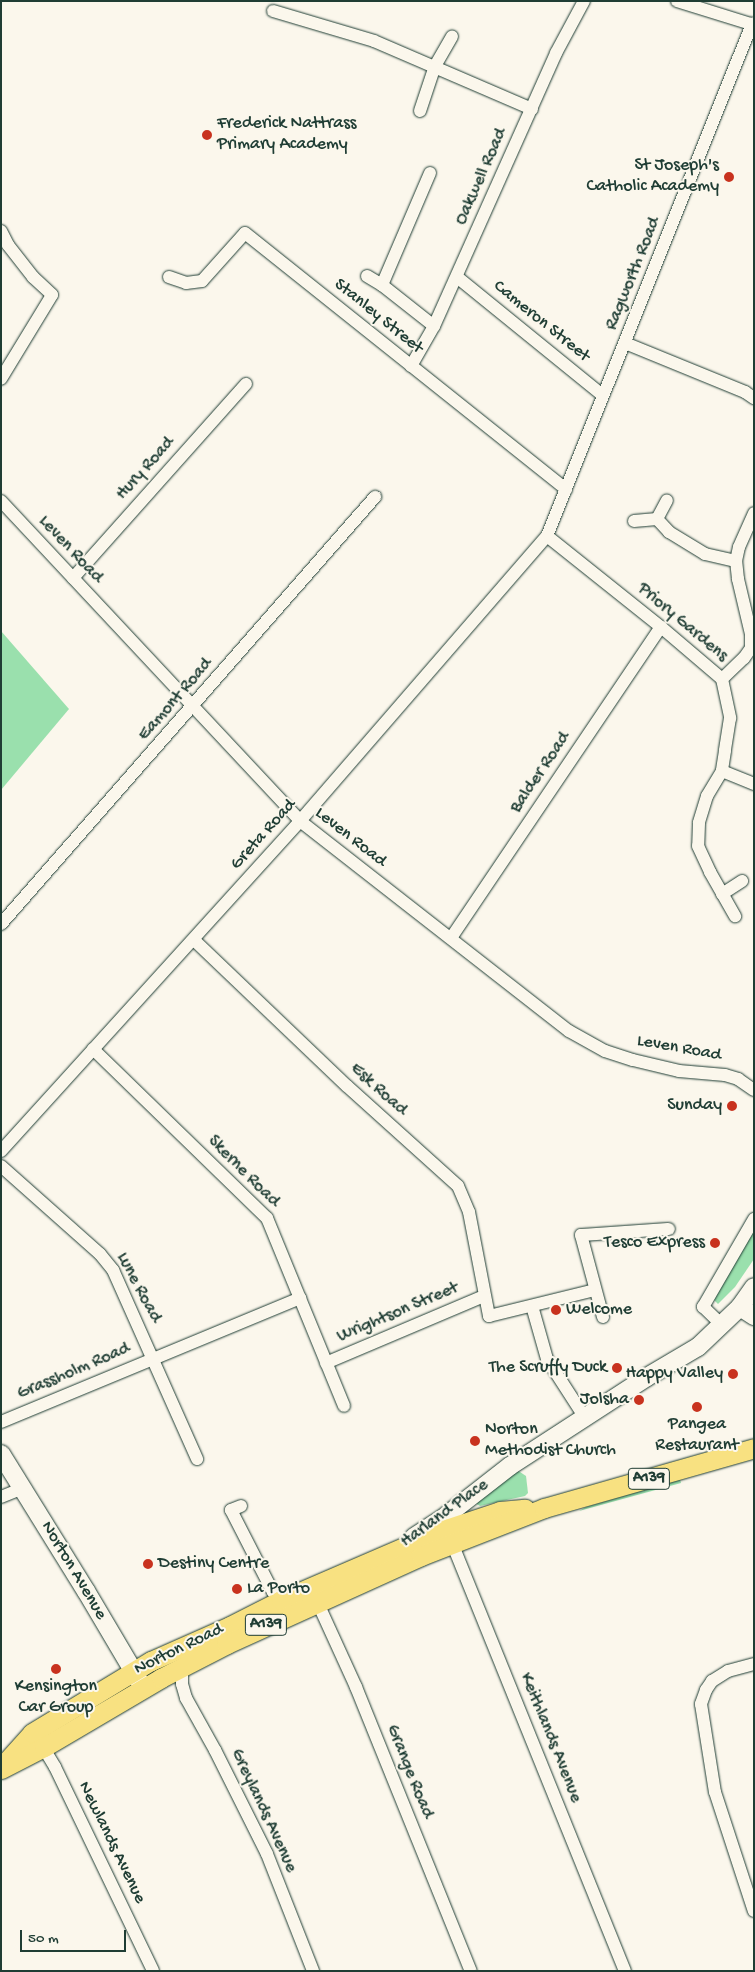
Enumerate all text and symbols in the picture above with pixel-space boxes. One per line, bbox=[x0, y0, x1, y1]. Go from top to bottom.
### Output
place label: Frederick Nattrass Primary Academy bbox=[217, 114, 356, 156]
street label: Oakwell Road bbox=[451, 125, 513, 229]
marker: Frederick Nattrass Primary Academy bbox=[201, 129, 213, 141]
place label: St Joseph's Catholic Academy bbox=[586, 156, 719, 198]
marker: St Joseph's Catholic Academy bbox=[723, 171, 735, 183]
street label: Ragworth Road bbox=[602, 214, 666, 334]
street label: Stanley Street bbox=[329, 274, 427, 360]
street label: Cameron Street bbox=[488, 276, 594, 368]
street label: Hury Road bbox=[112, 433, 180, 505]
street label: Leven Road bbox=[33, 511, 107, 589]
street label: Priory Gardens bbox=[632, 579, 732, 667]
street label: Eamont Road bbox=[134, 654, 218, 746]
street label: Balder Road bbox=[506, 728, 576, 818]
street label: Greta Road bbox=[227, 795, 301, 875]
street label: Leven Road bbox=[310, 803, 390, 873]
street label: Leven Road bbox=[635, 1031, 723, 1067]
street label: Esk Road bbox=[345, 1059, 411, 1121]
place label: Sunday bbox=[667, 1095, 722, 1117]
marker: Sunday bbox=[726, 1100, 738, 1112]
street label: Skerne Road bbox=[202, 1131, 284, 1213]
place label: Tesco Express bbox=[604, 1232, 705, 1254]
marker: Tesco Express bbox=[709, 1237, 721, 1249]
street label: Lune Road bbox=[111, 1249, 165, 1327]
street label: Wrightson Street bbox=[334, 1278, 462, 1348]
place label: Welcome bbox=[566, 1299, 632, 1321]
marker: Welcome bbox=[550, 1304, 562, 1316]
street label: Grassholm Road bbox=[14, 1339, 134, 1405]
place label: The Scruffy Duck bbox=[489, 1357, 607, 1379]
marker: The Scruffy Duck bbox=[611, 1362, 623, 1374]
place label: Happy Valley bbox=[626, 1363, 723, 1385]
marker: Happy Valley bbox=[727, 1368, 739, 1380]
place label: Jolsha bbox=[580, 1389, 629, 1411]
marker: Jolsha bbox=[633, 1394, 645, 1406]
marker: Pangea Restaurant bbox=[691, 1401, 703, 1413]
place label: Pangea Restaurant bbox=[655, 1415, 739, 1458]
place label: Norton Methodist Church bbox=[485, 1420, 616, 1462]
marker: Norton Methodist Church bbox=[469, 1435, 481, 1447]
road number: A139 bbox=[628, 1466, 670, 1492]
street label: Harland Place bbox=[397, 1475, 493, 1553]
street label: Norton Avenue bbox=[35, 1518, 111, 1624]
place label: Destiny Centre bbox=[158, 1553, 269, 1575]
marker: Destiny Centre bbox=[142, 1558, 154, 1570]
place label: La Porto bbox=[247, 1578, 310, 1600]
marker: La Porto bbox=[231, 1583, 243, 1595]
road number: A139 bbox=[245, 1612, 287, 1638]
street label: Norton Road bbox=[131, 1619, 227, 1681]
marker: Kensington Car Group bbox=[50, 1663, 62, 1675]
street label: Keithlands Avenue bbox=[514, 1670, 586, 1806]
place label: Kensington Car Group bbox=[15, 1677, 97, 1720]
street label: Grange Road bbox=[380, 1722, 438, 1822]
street label: Greylands Avenue bbox=[225, 1746, 301, 1876]
street label: Newlands Avenue bbox=[72, 1778, 150, 1908]
scale bar bbox=[22, 1920, 129, 1952]
text: 50 m bbox=[28, 1930, 59, 1948]

